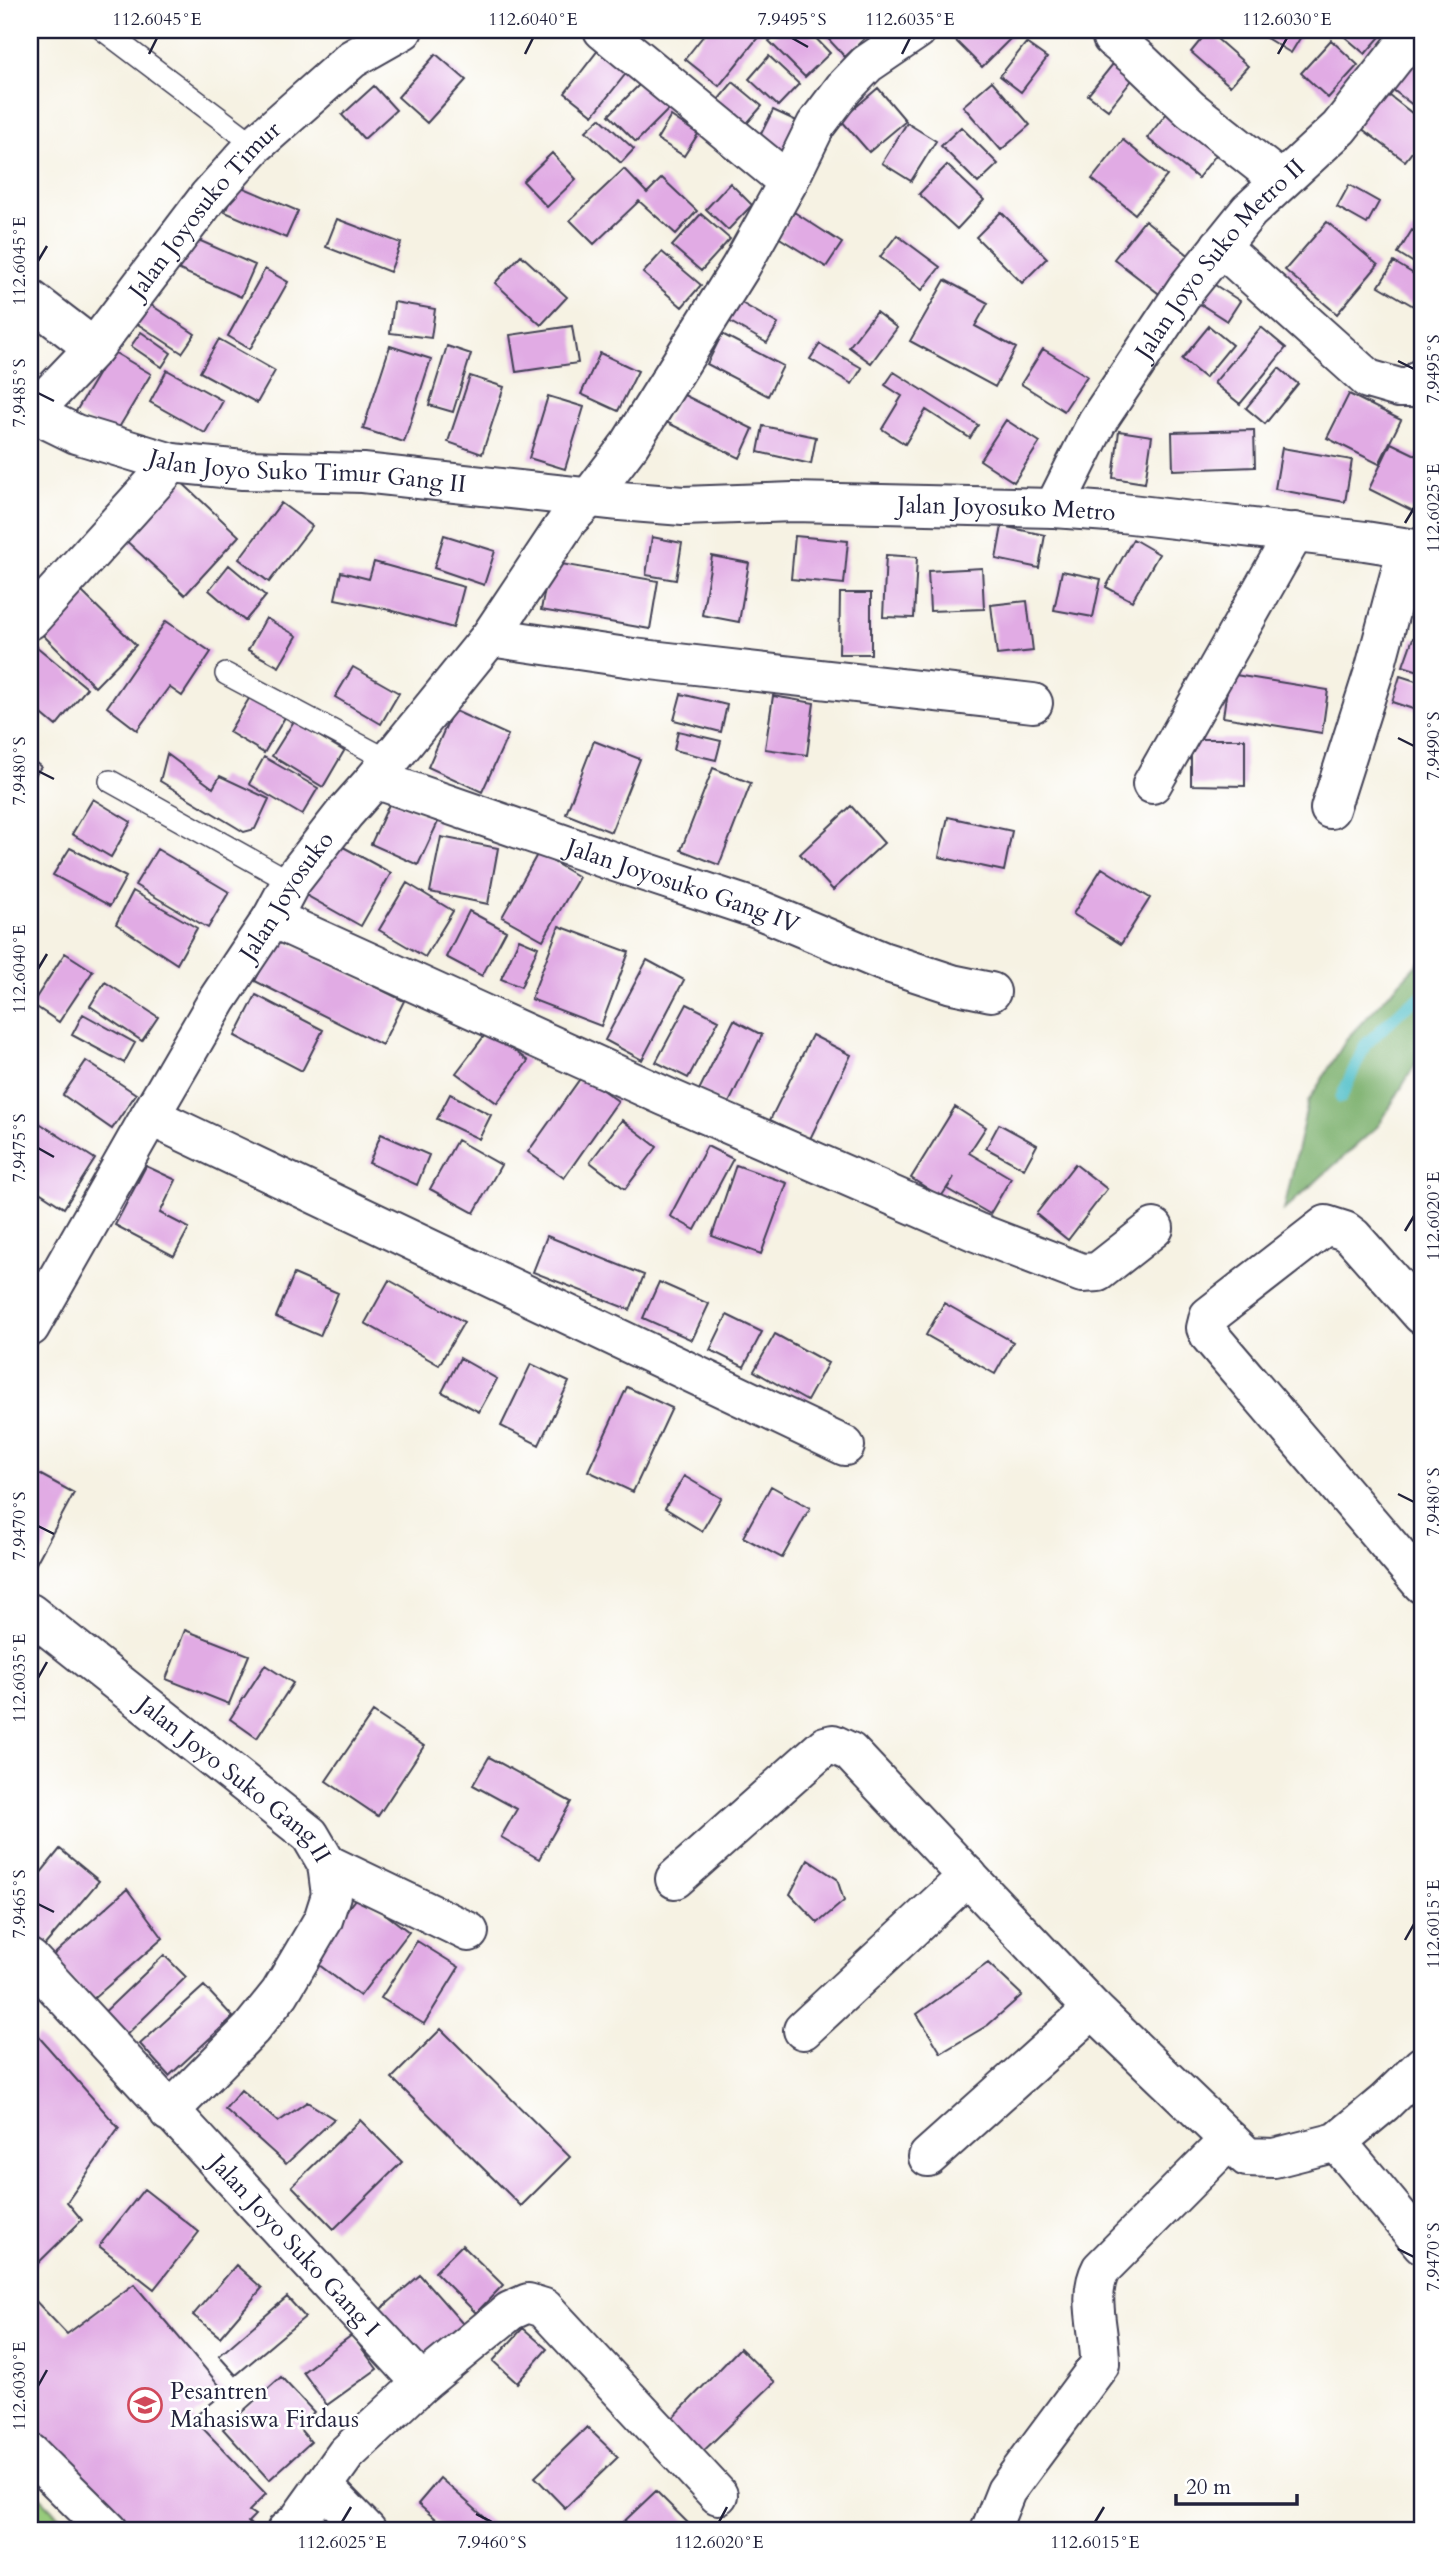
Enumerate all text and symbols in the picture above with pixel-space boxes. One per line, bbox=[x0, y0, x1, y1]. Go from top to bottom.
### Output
text: 112.6045°E bbox=[112, 7, 202, 32]
text: 112.6040°E bbox=[488, 7, 578, 32]
text: 7.9495°S bbox=[758, 7, 826, 32]
text: 112.6035°E bbox=[865, 7, 955, 32]
text: 112.6030°E bbox=[1242, 7, 1332, 32]
street label: Jalan Joyosuko Timur bbox=[119, 114, 288, 308]
street label: Jalan Joyo Suko Metro II bbox=[1126, 152, 1312, 368]
text: 112.6045°E bbox=[7, 216, 32, 306]
text: 7.9495°S bbox=[1421, 335, 1446, 403]
text: 7.9485°S bbox=[7, 359, 32, 427]
street label: Jalan Joyo Suko Timur Gang II bbox=[142, 440, 468, 501]
text: 112.6025°E bbox=[1421, 463, 1446, 553]
street label: Jalan Joyosuko Metro bbox=[894, 488, 1117, 529]
text: 7.9490°S bbox=[1421, 712, 1446, 780]
text: 7.9480°S bbox=[7, 737, 32, 805]
street label: Jalan Joyosuko bbox=[230, 825, 342, 970]
street label: Jalan Joyosuko Gang IV bbox=[559, 830, 805, 942]
text: 112.6040°E bbox=[7, 924, 32, 1014]
text: 7.9475°S bbox=[7, 1114, 32, 1182]
text: 112.6020°E bbox=[1421, 1171, 1446, 1261]
text: 7.9480°S bbox=[1421, 1468, 1446, 1536]
text: 7.9470°S bbox=[7, 1492, 32, 1560]
text: 112.6035°E bbox=[7, 1633, 32, 1723]
street label: Jalan Joyo Suko Gang II bbox=[128, 1686, 339, 1869]
text: 7.9465°S bbox=[7, 1870, 32, 1938]
text: 112.6015°E bbox=[1421, 1879, 1446, 1969]
street label: Jalan Joyo Suko Gang I bbox=[200, 2145, 387, 2344]
text: 7.9470°S bbox=[1421, 2223, 1446, 2291]
text: 112.6030°E bbox=[7, 2341, 32, 2431]
place label: Pesantren Mahasiswa Firdaus bbox=[170, 2375, 359, 2436]
school or university icon: Pesantren Mahasiswa Firdaus bbox=[126, 2386, 164, 2424]
scale bar bbox=[1176, 2463, 1296, 2507]
text: 20 m bbox=[1186, 2473, 1231, 2502]
text: 112.6025°E bbox=[297, 2530, 387, 2555]
text: 7.9460°S bbox=[458, 2530, 526, 2555]
text: 112.6020°E bbox=[674, 2530, 764, 2555]
text: 112.6015°E bbox=[1050, 2530, 1140, 2555]

